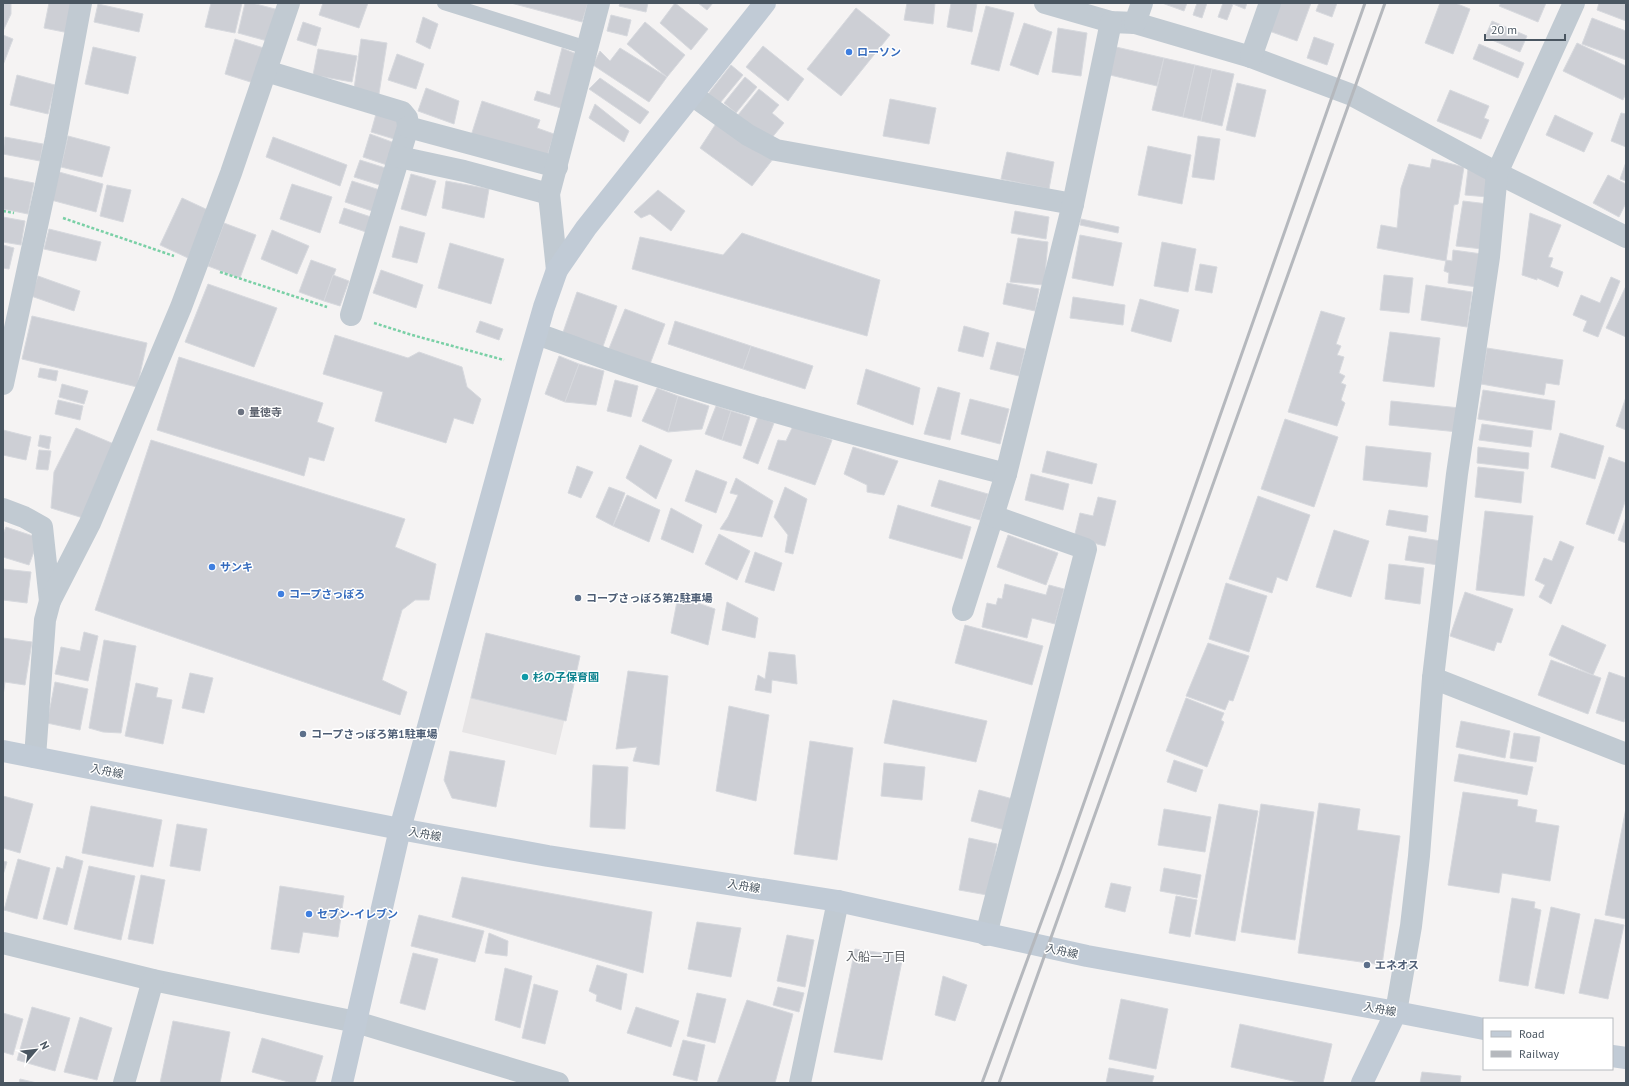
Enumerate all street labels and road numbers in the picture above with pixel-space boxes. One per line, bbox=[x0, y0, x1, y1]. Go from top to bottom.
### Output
street label: 入舟線 bbox=[89, 761, 125, 781]
street label: 入舟線 bbox=[408, 824, 442, 844]
street label: 入舟線 bbox=[727, 877, 761, 895]
street label: 入舟線 bbox=[1044, 941, 1080, 961]
street label: 入舟線 bbox=[1363, 999, 1397, 1019]

